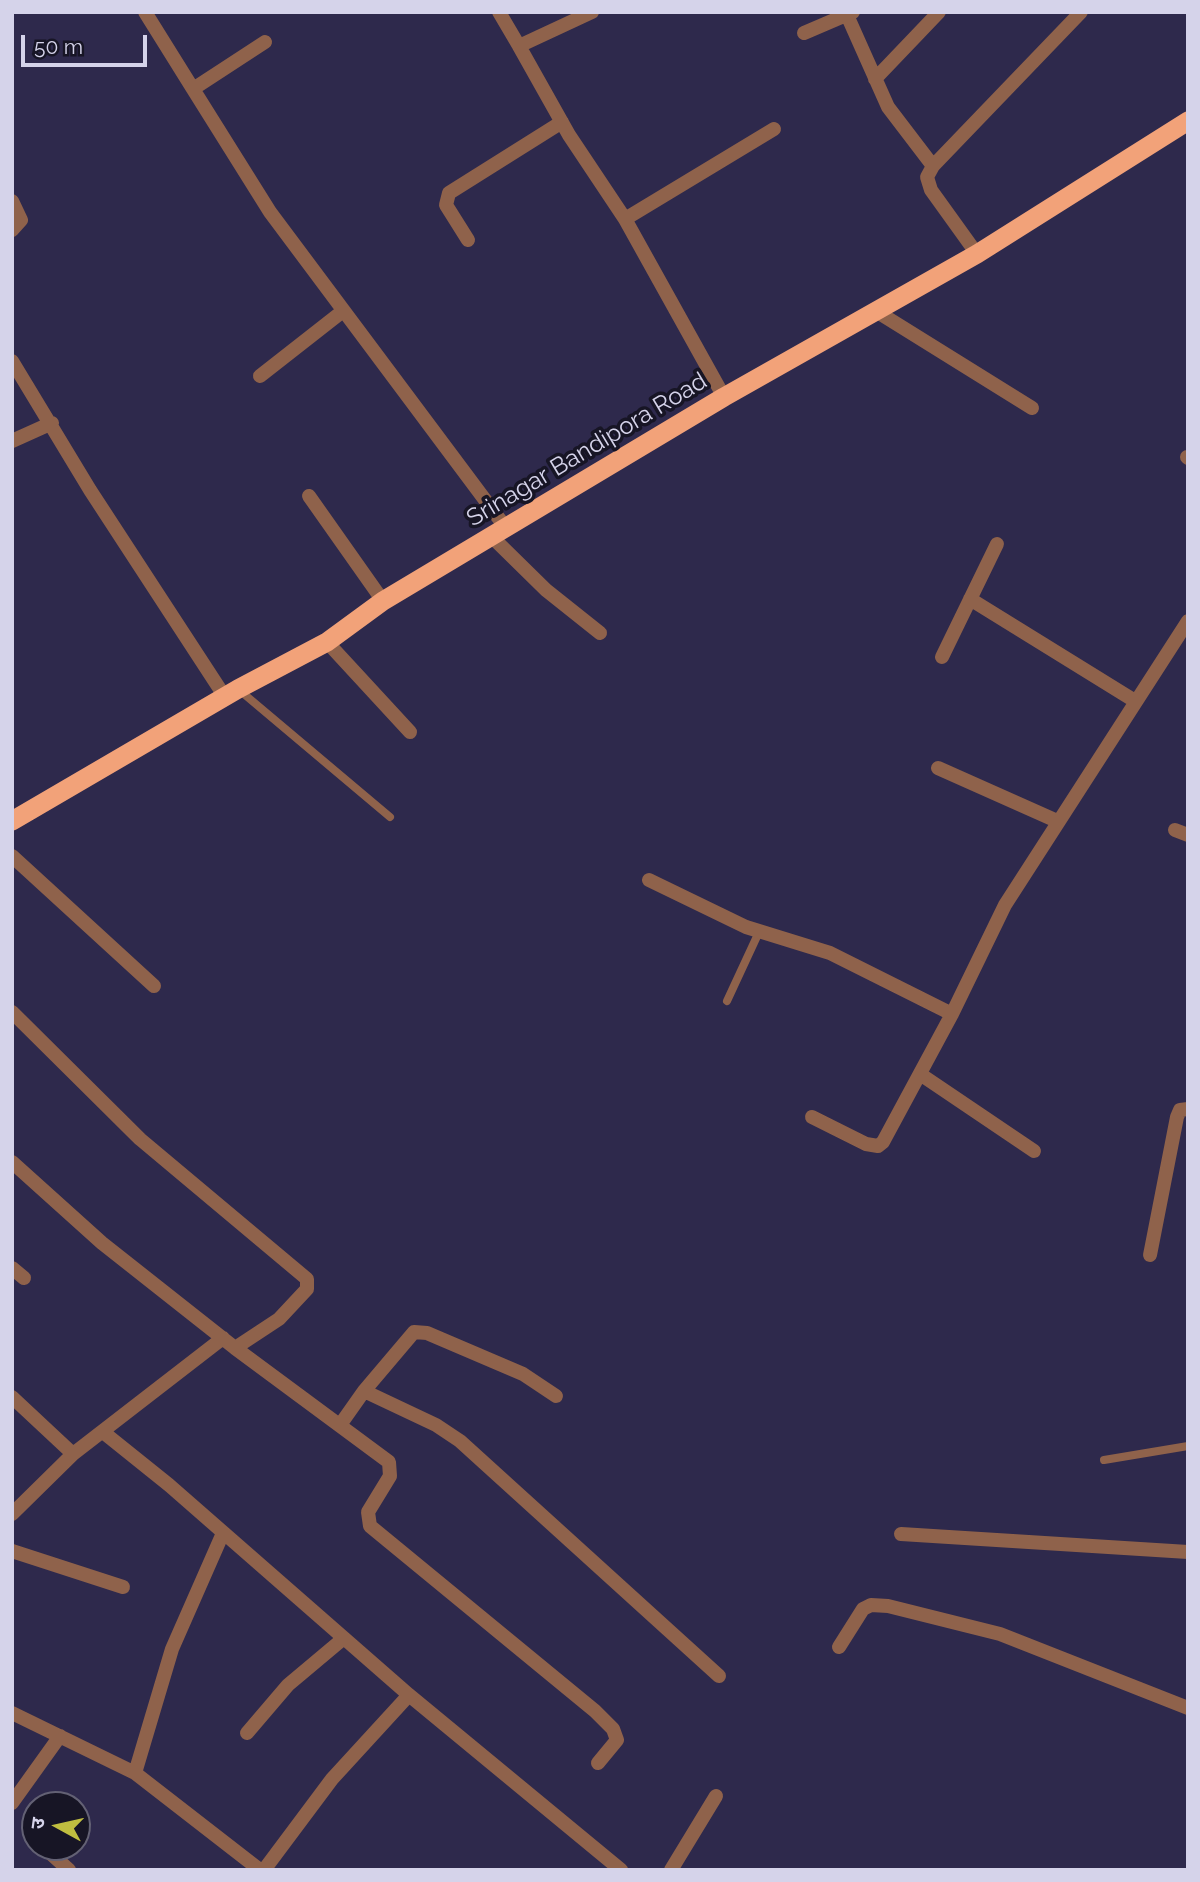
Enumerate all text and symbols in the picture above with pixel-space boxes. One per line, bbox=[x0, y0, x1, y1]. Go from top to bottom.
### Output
scale bar bbox=[24, 21, 150, 65]
text: 50 m bbox=[34, 34, 83, 59]
street label: Srinagar Bandipora Road bbox=[462, 367, 712, 533]
north arrow bbox=[21, 1791, 91, 1861]
text: उ bbox=[26, 1816, 49, 1830]

